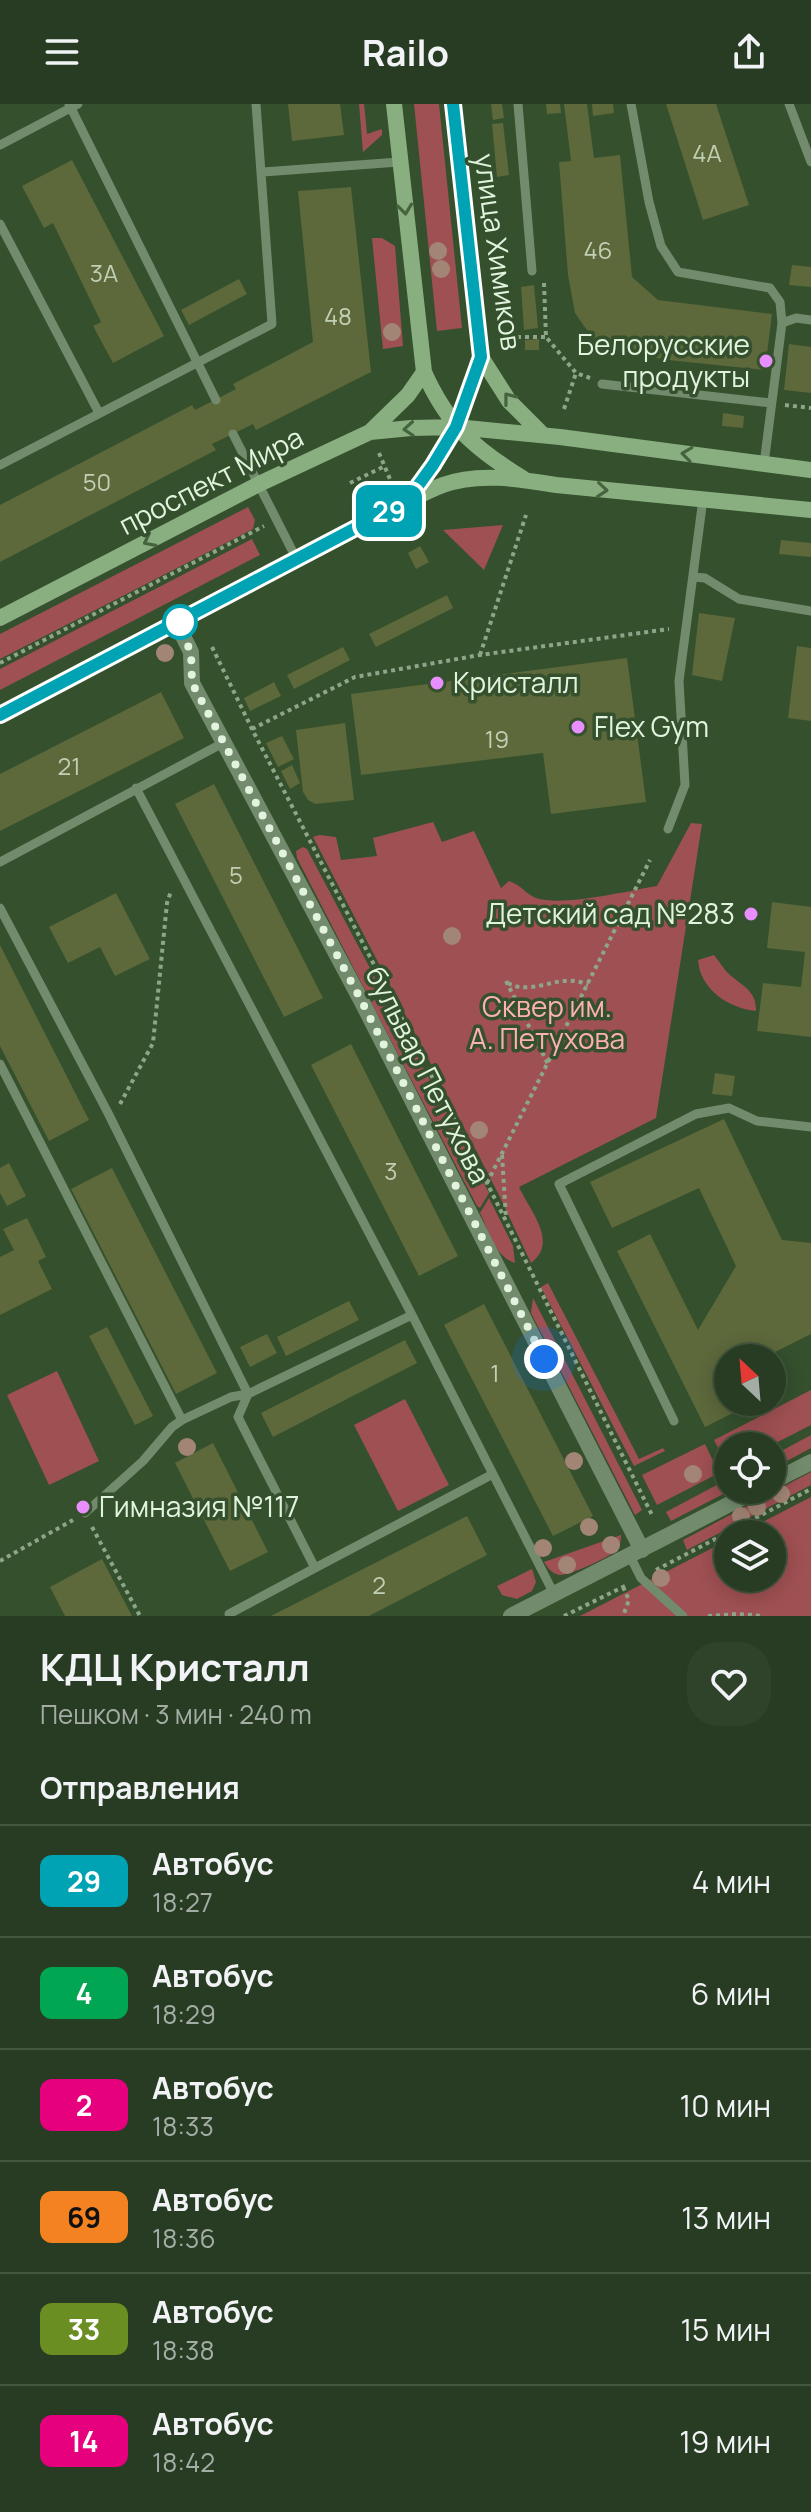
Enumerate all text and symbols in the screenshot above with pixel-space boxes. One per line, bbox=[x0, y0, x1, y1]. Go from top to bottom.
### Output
text: Railo bbox=[362, 28, 449, 77]
icon: menu bbox=[40, 30, 84, 74]
icon: share bbox=[727, 30, 771, 74]
house number: 4А bbox=[692, 136, 722, 169]
street label: улица Химиков bbox=[466, 151, 532, 353]
one-way arrow bbox=[396, 203, 413, 216]
house number: 46 bbox=[583, 233, 613, 266]
house number: 3А bbox=[90, 256, 118, 289]
house number: 48 bbox=[324, 299, 352, 332]
place label: Белорусские продукты bbox=[577, 325, 750, 395]
marker: Белорусские продукты bbox=[757, 352, 775, 370]
one-way arrow bbox=[504, 393, 519, 407]
street label: проспект Мира bbox=[112, 417, 309, 543]
one-way arrow bbox=[402, 420, 415, 437]
one-way arrow bbox=[680, 445, 693, 462]
house number: 50 bbox=[83, 465, 111, 498]
one-way arrow bbox=[596, 481, 609, 498]
line badge: 29 bbox=[353, 485, 425, 537]
text: 29 bbox=[372, 492, 406, 530]
one-way arrow bbox=[143, 531, 158, 546]
unlabelled marker bbox=[163, 605, 197, 639]
place label: Кристалл bbox=[453, 663, 579, 701]
marker: Кристалл bbox=[428, 674, 446, 692]
place label: Flex Gym bbox=[594, 707, 709, 745]
marker: Flex Gym bbox=[569, 718, 587, 736]
house number: 19 bbox=[485, 722, 509, 755]
house number: 21 bbox=[57, 749, 81, 782]
house number: 5 bbox=[229, 858, 243, 891]
place label: Детский сад №283 bbox=[485, 894, 735, 932]
marker: Детский сад №283 bbox=[742, 905, 760, 923]
street label: бульвар Петухова bbox=[358, 959, 500, 1190]
park label: Сквер им. А. Петухова bbox=[469, 987, 625, 1057]
house number: 3 bbox=[384, 1154, 398, 1187]
your location bbox=[524, 1339, 564, 1379]
north arrow bbox=[714, 1344, 786, 1416]
map controls bbox=[714, 1344, 786, 1592]
house number: 1 bbox=[490, 1356, 500, 1389]
button: locate bbox=[714, 1432, 786, 1504]
place label: Гимназия №117 bbox=[99, 1487, 299, 1525]
marker: Гимназия №117 bbox=[74, 1498, 92, 1516]
button: layers bbox=[714, 1520, 786, 1592]
house number: 2 bbox=[372, 1568, 386, 1601]
text: КДЦ Кристалл bbox=[40, 1640, 310, 1692]
button: heart bbox=[687, 1642, 771, 1726]
text: Пешком · 3 мин · 240 m bbox=[40, 1696, 312, 1732]
text: Отправления bbox=[40, 1767, 240, 1808]
text: Автобус bbox=[152, 1843, 274, 1884]
text: 4 мин bbox=[692, 1861, 771, 1902]
text: 29 bbox=[67, 1862, 101, 1900]
text: 18:27 bbox=[152, 1884, 213, 1920]
text: Автобус bbox=[152, 1955, 274, 1996]
text: 6 мин bbox=[691, 1973, 771, 2014]
text: 4 bbox=[75, 1974, 93, 2012]
text: 18:29 bbox=[152, 1996, 216, 2032]
text: Автобус bbox=[152, 2067, 274, 2108]
text: 10 мин bbox=[679, 2085, 771, 2126]
text: 2 bbox=[76, 2086, 92, 2124]
text: 18:33 bbox=[152, 2108, 214, 2144]
text: Автобус bbox=[152, 2179, 274, 2220]
text: 13 мин bbox=[681, 2197, 771, 2238]
text: 69 bbox=[67, 2198, 101, 2236]
text: 18:36 bbox=[152, 2220, 216, 2256]
text: Автобус bbox=[152, 2291, 274, 2332]
text: 15 мин bbox=[680, 2309, 771, 2350]
text: 33 bbox=[68, 2310, 100, 2348]
text: 18:38 bbox=[152, 2332, 214, 2368]
text: Автобус bbox=[152, 2403, 274, 2444]
text: 19 мин bbox=[679, 2421, 771, 2462]
text: 14 bbox=[69, 2422, 99, 2460]
text: 18:42 bbox=[152, 2444, 215, 2480]

